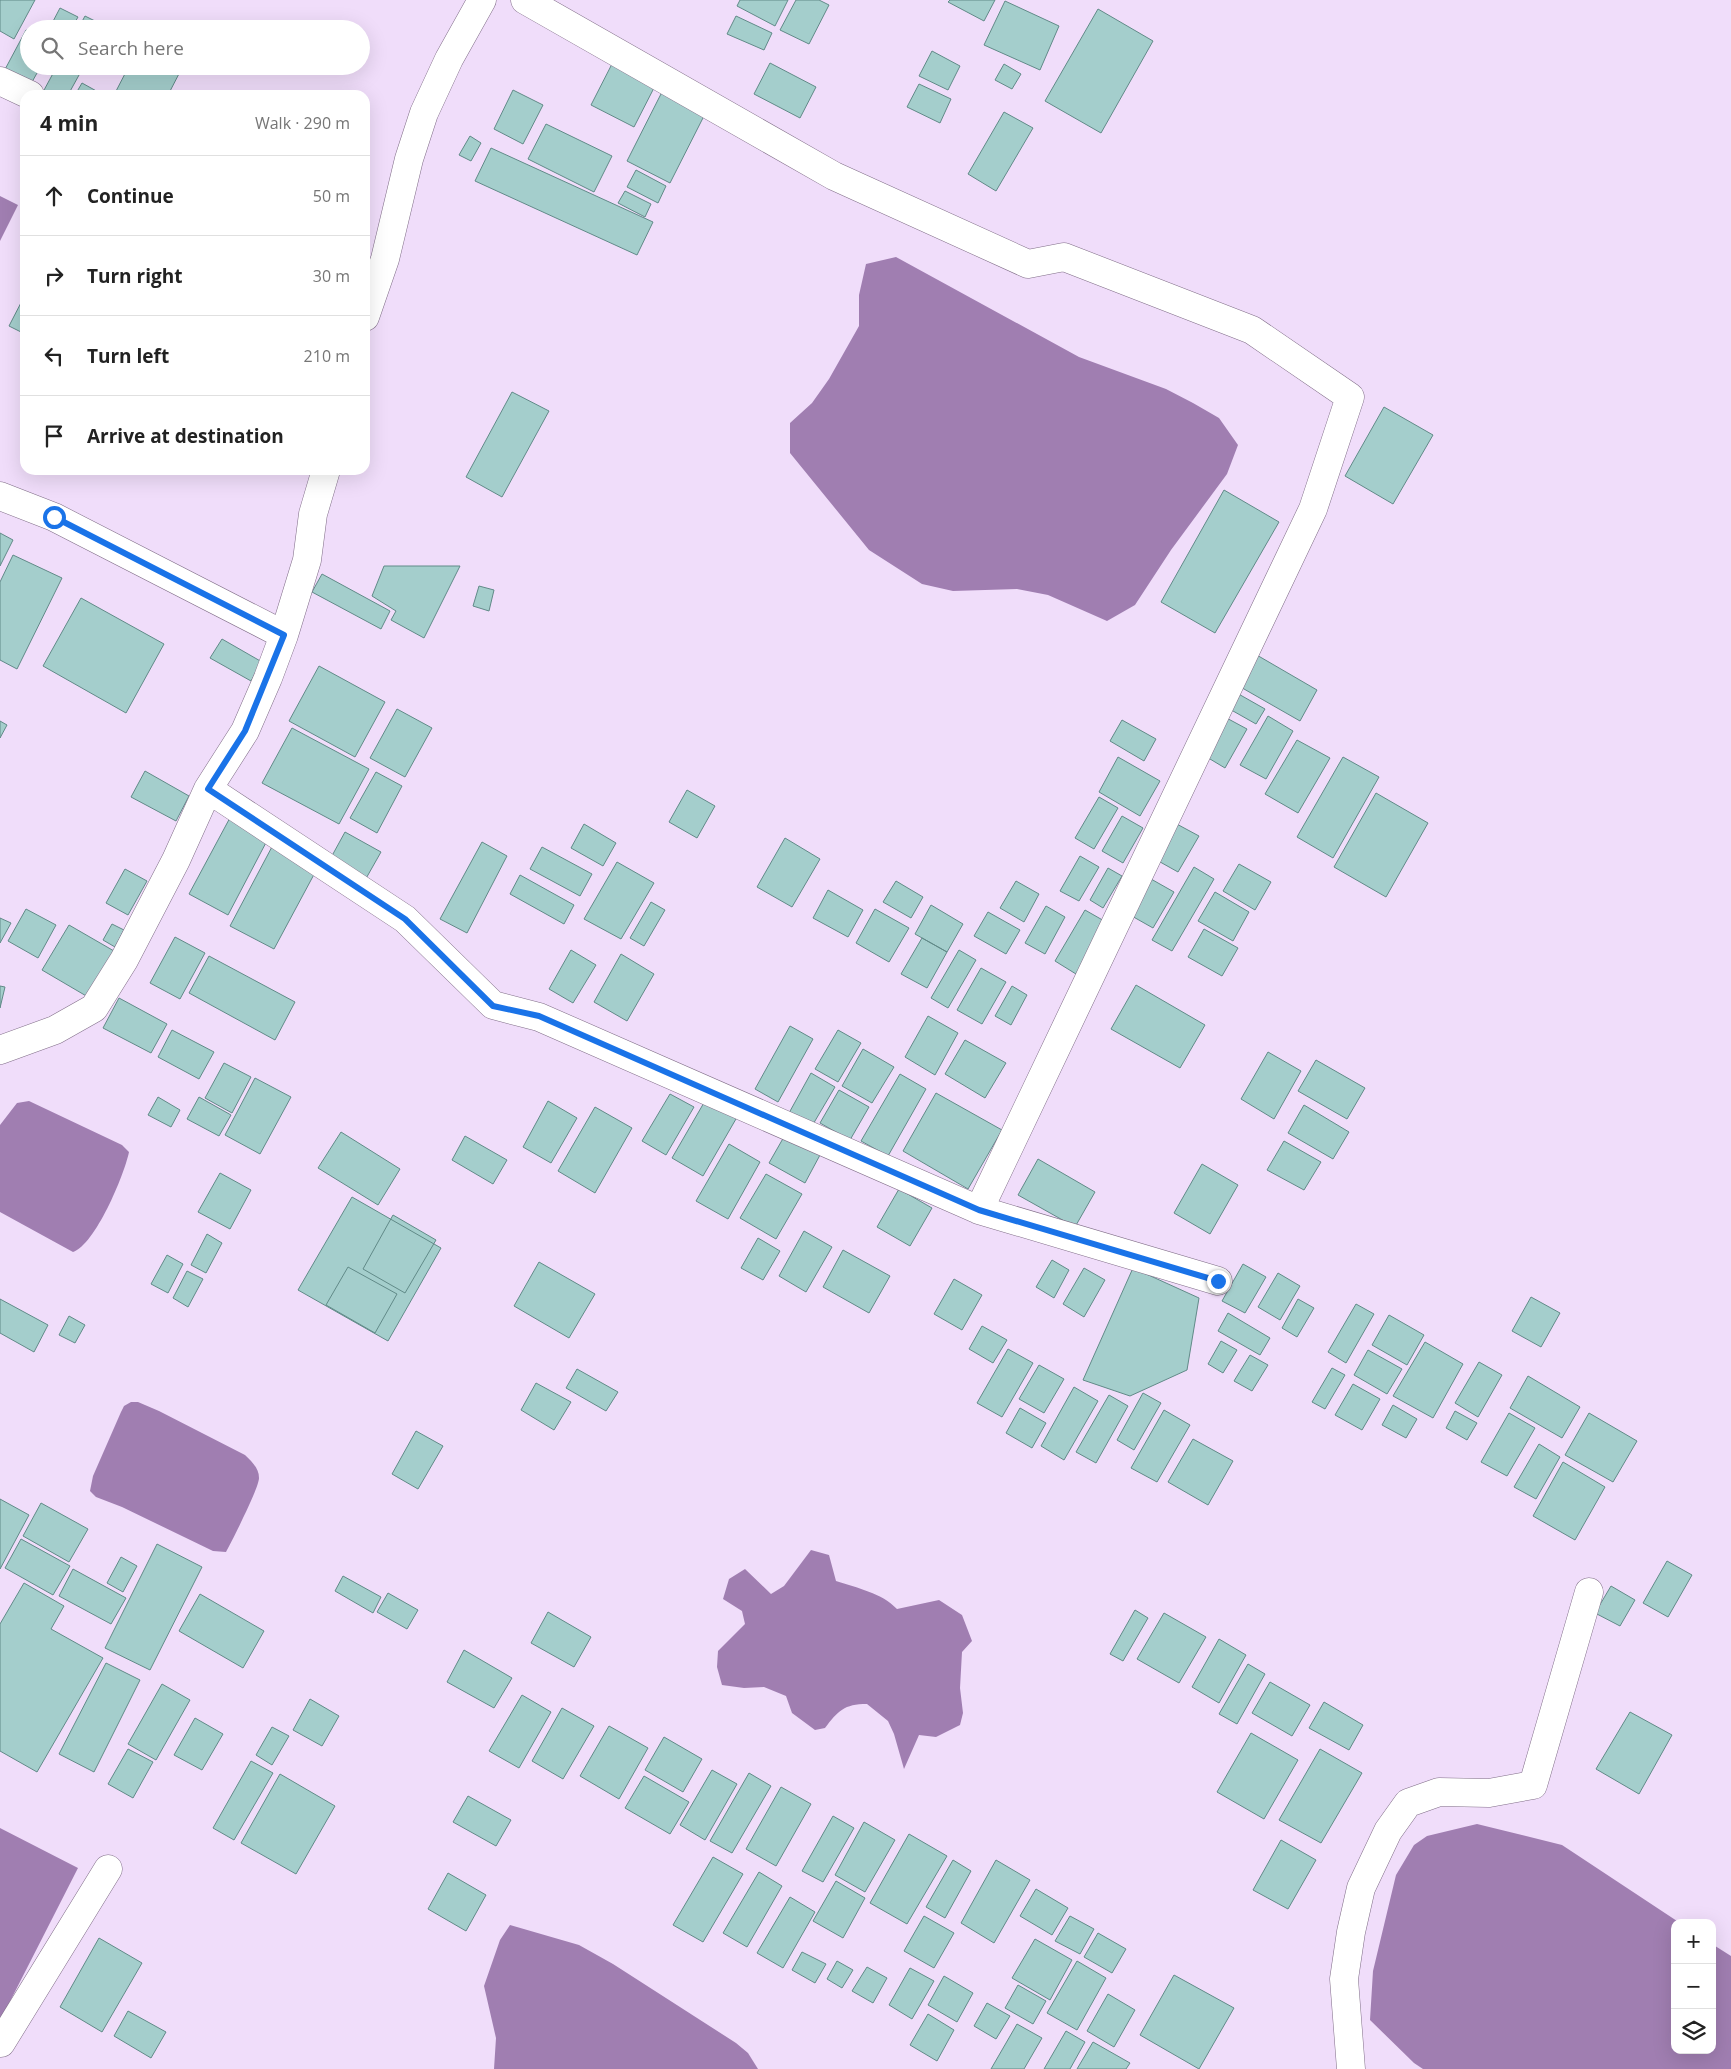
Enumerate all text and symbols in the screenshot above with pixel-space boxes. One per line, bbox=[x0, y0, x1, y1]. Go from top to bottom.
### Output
search box bbox=[20, 20, 370, 75]
icon: search bbox=[38, 34, 66, 62]
text: Search here bbox=[78, 35, 184, 61]
text: 4 min bbox=[40, 109, 98, 137]
text: Walk · 290 m bbox=[255, 112, 350, 134]
icon: ahead bbox=[40, 182, 68, 210]
text: Continue bbox=[87, 183, 174, 209]
text: 50 m bbox=[313, 185, 350, 207]
icon: right bbox=[40, 262, 68, 290]
text: Turn right bbox=[87, 263, 182, 289]
text: 30 m bbox=[313, 265, 350, 287]
icon: left bbox=[40, 342, 68, 370]
text: Turn left bbox=[87, 343, 169, 369]
text: 210 m bbox=[304, 345, 350, 367]
icon: arrive bbox=[40, 422, 68, 450]
text: Arrive at destination bbox=[87, 423, 284, 449]
route start bbox=[43, 506, 66, 529]
route end bbox=[1207, 1270, 1230, 1293]
map controls bbox=[1671, 1919, 1716, 2054]
button: + bbox=[1671, 1919, 1716, 1964]
button: − bbox=[1671, 1964, 1716, 2009]
button: layers bbox=[1671, 2009, 1716, 2054]

